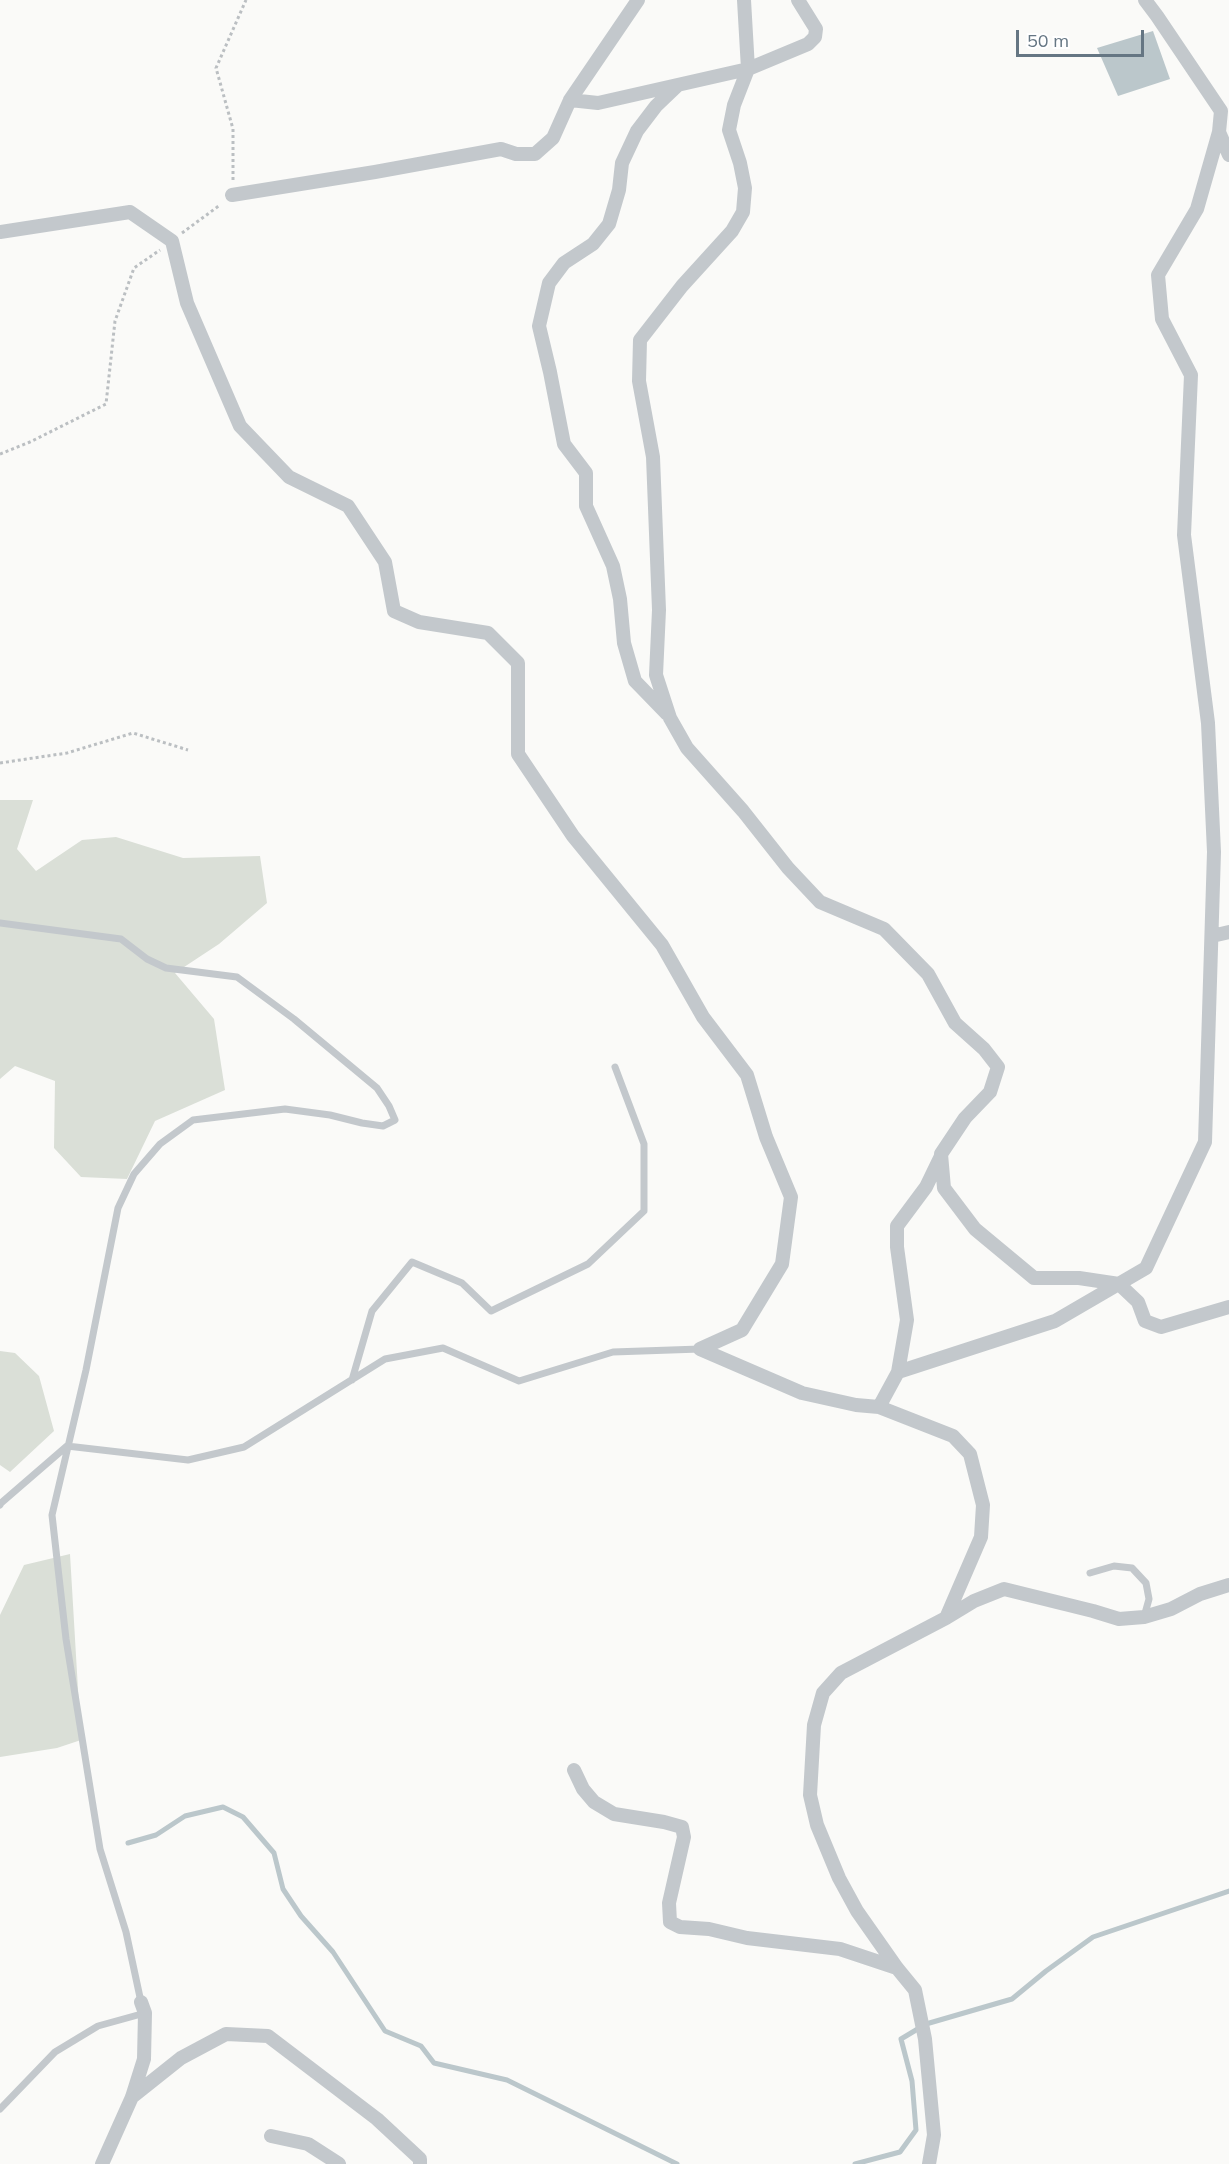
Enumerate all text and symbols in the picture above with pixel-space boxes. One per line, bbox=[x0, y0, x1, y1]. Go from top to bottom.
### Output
scale bar bbox=[1019, 18, 1146, 56]
text: 50 m bbox=[1027, 29, 1069, 52]

